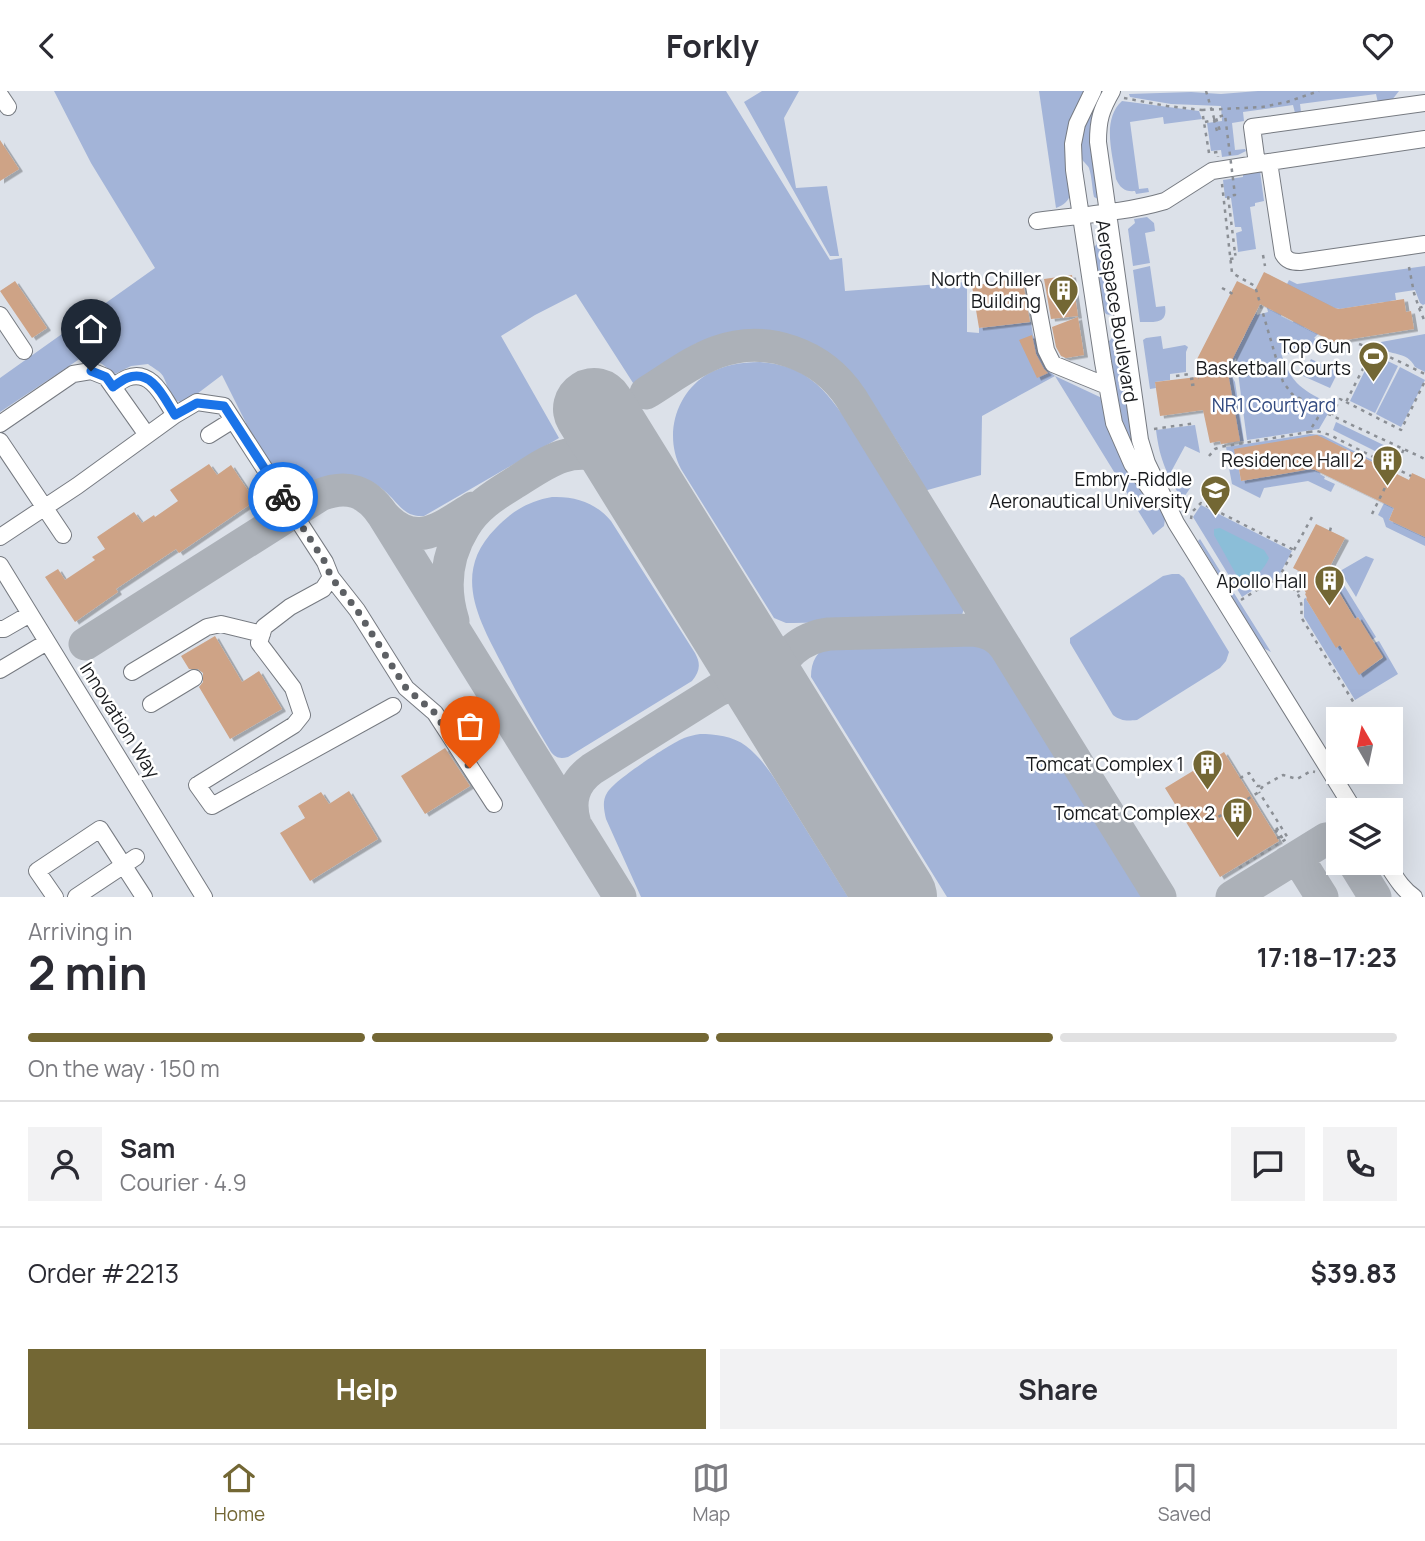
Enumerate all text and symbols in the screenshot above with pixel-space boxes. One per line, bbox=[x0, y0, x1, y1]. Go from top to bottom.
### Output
text: Forkly bbox=[666, 24, 759, 68]
icon: back bbox=[28, 27, 66, 65]
icon: heart bbox=[1359, 27, 1397, 65]
street label: Aerospace Boulevard bbox=[1090, 218, 1144, 404]
place label: North Chiller Building bbox=[931, 266, 1041, 314]
building icon: North Chiller Building bbox=[1047, 273, 1081, 317]
pin bbox=[61, 299, 121, 371]
icon: home bbox=[72, 310, 110, 348]
place label: Top Gun Basketball Courts bbox=[1196, 333, 1351, 381]
sports icon: Top Gun Basketball Courts bbox=[1357, 340, 1391, 384]
park label: NR1 Courtyard bbox=[1212, 392, 1336, 418]
building icon: Residence Hall 2 bbox=[1370, 443, 1404, 487]
place label: Residence Hall 2 bbox=[1221, 447, 1364, 473]
courier bbox=[248, 462, 318, 532]
place label: Embry-Riddle Aeronautical University bbox=[989, 466, 1192, 514]
school or university icon: Embry-Riddle Aeronautical University bbox=[1198, 473, 1232, 517]
icon: bike bbox=[264, 478, 302, 516]
building icon: Apollo Hall bbox=[1313, 564, 1347, 608]
place label: Apollo Hall bbox=[1216, 568, 1307, 594]
street label: Innovation Way bbox=[74, 657, 166, 783]
pin bbox=[440, 696, 500, 768]
icon: bag bbox=[451, 707, 489, 745]
north arrow bbox=[1326, 707, 1404, 784]
map controls bbox=[1326, 707, 1403, 875]
building icon: Tomcat Complex 1 bbox=[1190, 747, 1224, 791]
place label: Tomcat Complex 1 bbox=[1026, 751, 1184, 777]
building icon: Tomcat Complex 2 bbox=[1221, 796, 1255, 840]
button: layers bbox=[1326, 798, 1403, 875]
place label: Tomcat Complex 2 bbox=[1053, 800, 1215, 826]
text: Arriving in bbox=[28, 915, 133, 947]
text: 17:18–17:23 bbox=[1257, 939, 1397, 975]
text: 2 min bbox=[28, 941, 148, 1004]
text: On the way · 150 m bbox=[28, 1052, 220, 1084]
button: person bbox=[28, 1127, 102, 1201]
button: chat bbox=[1231, 1127, 1305, 1201]
button: phone bbox=[1323, 1127, 1397, 1201]
text: Sam bbox=[120, 1130, 175, 1166]
text: Courier · 4.9 bbox=[120, 1166, 247, 1198]
text: Order #2213 bbox=[28, 1255, 179, 1291]
text: $39.83 bbox=[1311, 1255, 1397, 1291]
button: Help bbox=[28, 1349, 706, 1429]
button: Share bbox=[720, 1349, 1397, 1429]
tab: Home bbox=[214, 1459, 265, 1527]
tab: Map bbox=[692, 1459, 730, 1527]
tab: Saved bbox=[1158, 1459, 1211, 1527]

